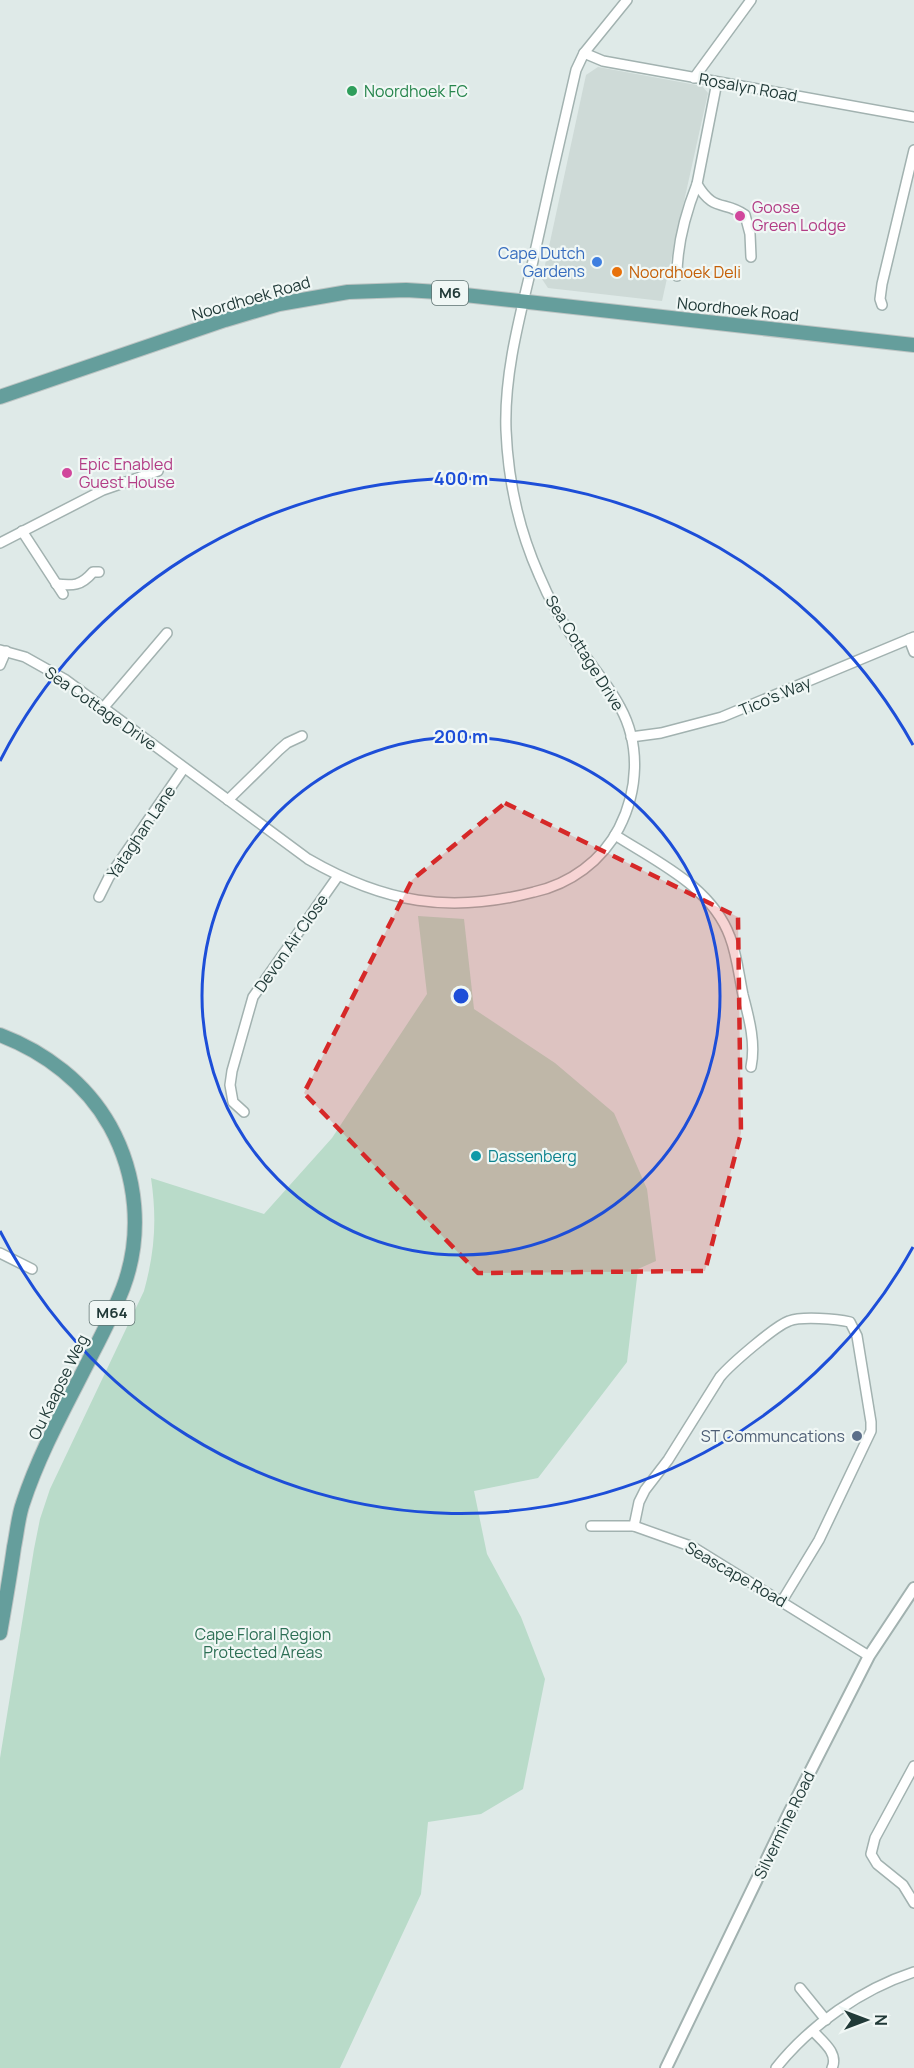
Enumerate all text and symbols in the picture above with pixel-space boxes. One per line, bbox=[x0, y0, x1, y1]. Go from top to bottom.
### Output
street label: Rosalyn Road bbox=[697, 68, 799, 106]
place label: Noordhoek FC bbox=[364, 80, 468, 102]
marker: Noordhoek FC bbox=[345, 84, 359, 98]
place label: Goose Green Lodge bbox=[752, 196, 846, 236]
marker: Goose Green Lodge bbox=[733, 209, 747, 223]
place label: Cape Dutch Gardens bbox=[498, 242, 585, 282]
marker: Cape Dutch Gardens bbox=[590, 255, 604, 269]
place label: Noordhoek Deli bbox=[629, 261, 741, 283]
marker: Noordhoek Deli bbox=[610, 265, 624, 279]
street label: Noordhoek Road bbox=[189, 271, 313, 325]
road number: M6 bbox=[432, 281, 468, 305]
street label: Noordhoek Road bbox=[676, 292, 800, 326]
place label: Epic Enabled Guest House bbox=[79, 453, 175, 493]
marker: Epic Enabled Guest House bbox=[60, 466, 74, 480]
text: 400 m bbox=[434, 466, 488, 490]
street label: Sea Cottage Drive bbox=[541, 591, 629, 715]
street label: Sea Cottage Drive bbox=[41, 661, 161, 755]
street label: Tico's Way bbox=[736, 671, 815, 721]
text: 200 m bbox=[434, 724, 488, 748]
street label: Yataghan Lane bbox=[102, 781, 180, 883]
street label: Devon Air Close bbox=[249, 890, 333, 996]
centre of rings bbox=[451, 986, 471, 1006]
place label: Dassenberg bbox=[488, 1145, 577, 1167]
marker: Dassenberg bbox=[469, 1149, 483, 1163]
road number: M64 bbox=[90, 1301, 134, 1325]
street label: Ou Kaapse Weg bbox=[23, 1331, 93, 1443]
place label: ST Communcations bbox=[701, 1425, 845, 1447]
marker: ST Communcations bbox=[850, 1429, 864, 1443]
street label: Seascape Road bbox=[681, 1536, 791, 1612]
park label: Cape Floral Region Protected Areas bbox=[195, 1623, 331, 1663]
street label: Silvermine Road bbox=[748, 1767, 820, 1883]
north arrow bbox=[836, 1990, 896, 2050]
text: N bbox=[870, 2014, 892, 2026]

